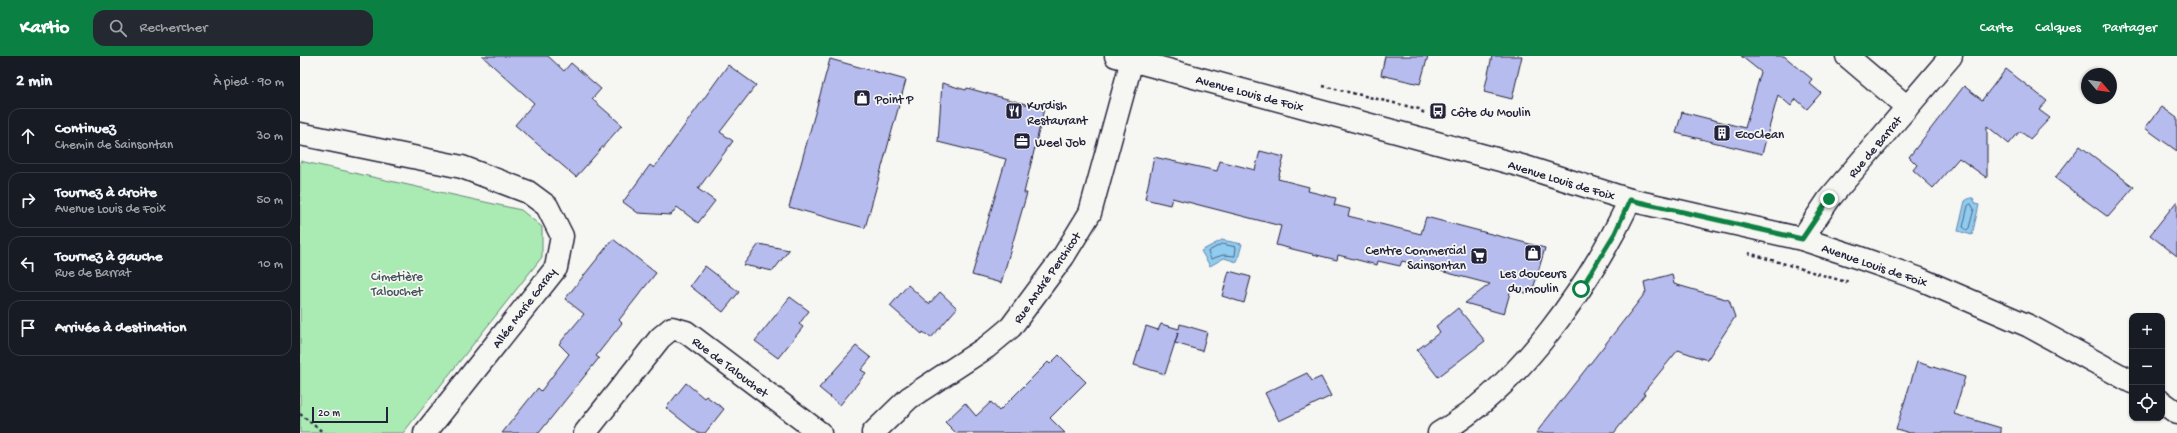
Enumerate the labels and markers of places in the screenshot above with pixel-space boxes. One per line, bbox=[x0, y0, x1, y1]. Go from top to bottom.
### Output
shop icon: Point P bbox=[852, 88, 872, 108]
place label: Point P bbox=[874, 93, 914, 108]
place label: Kurdish Restaurant bbox=[1027, 99, 1089, 129]
restaurant icon: Kurdish Restaurant bbox=[1004, 101, 1024, 121]
bus stop icon: Côte du Moulin bbox=[1428, 101, 1448, 121]
place label: Côte du Moulin bbox=[1451, 106, 1531, 121]
building icon: EcoClean bbox=[1712, 123, 1732, 143]
place label: EcoClean bbox=[1735, 128, 1785, 143]
office icon: Weel Job bbox=[1012, 131, 1032, 151]
place label: Weel Job bbox=[1035, 136, 1086, 151]
shop icon: Les douceurs du moulin bbox=[1523, 243, 1543, 263]
place label: Centre Commercial Sainsontan bbox=[1365, 244, 1467, 274]
supermarket icon: Centre Commercial Sainsontan bbox=[1469, 246, 1489, 266]
place label: Les douceurs du moulin bbox=[1500, 267, 1567, 297]

